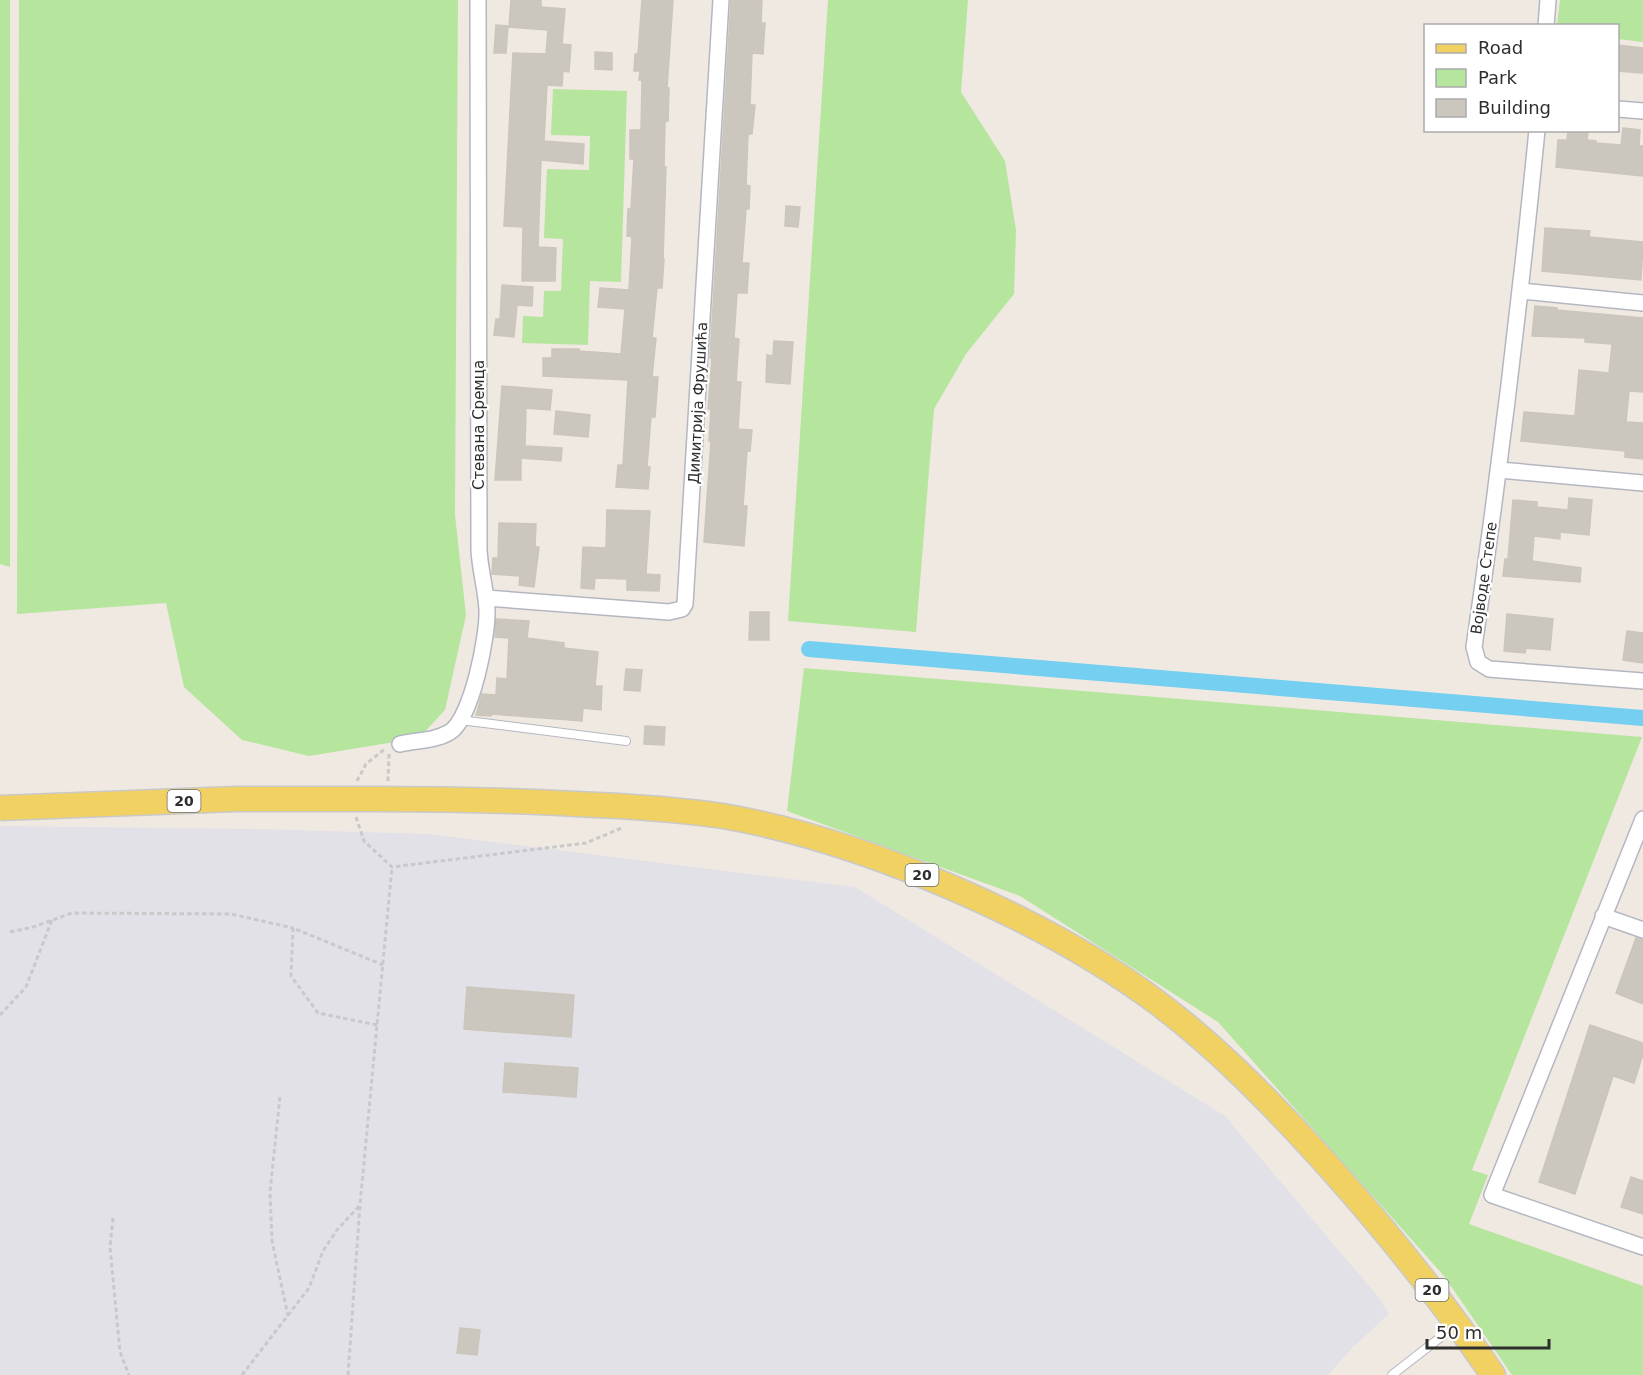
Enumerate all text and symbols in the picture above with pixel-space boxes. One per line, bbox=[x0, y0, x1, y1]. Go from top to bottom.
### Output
legend bbox=[1424, 24, 1619, 132]
text: Road bbox=[1478, 37, 1523, 58]
text: Park bbox=[1478, 67, 1517, 88]
text: Building bbox=[1478, 97, 1551, 118]
street label: Димитрија Фрушића bbox=[685, 321, 711, 485]
street label: Стевана Сремца bbox=[470, 360, 488, 490]
street label: Војводе Степе bbox=[1467, 521, 1501, 635]
road number: 20 bbox=[168, 790, 201, 812]
road number: 20 bbox=[906, 864, 938, 886]
road number: 20 bbox=[1416, 1279, 1448, 1301]
scale bar bbox=[1427, 1312, 1548, 1350]
text: 50 m bbox=[1436, 1322, 1482, 1343]

